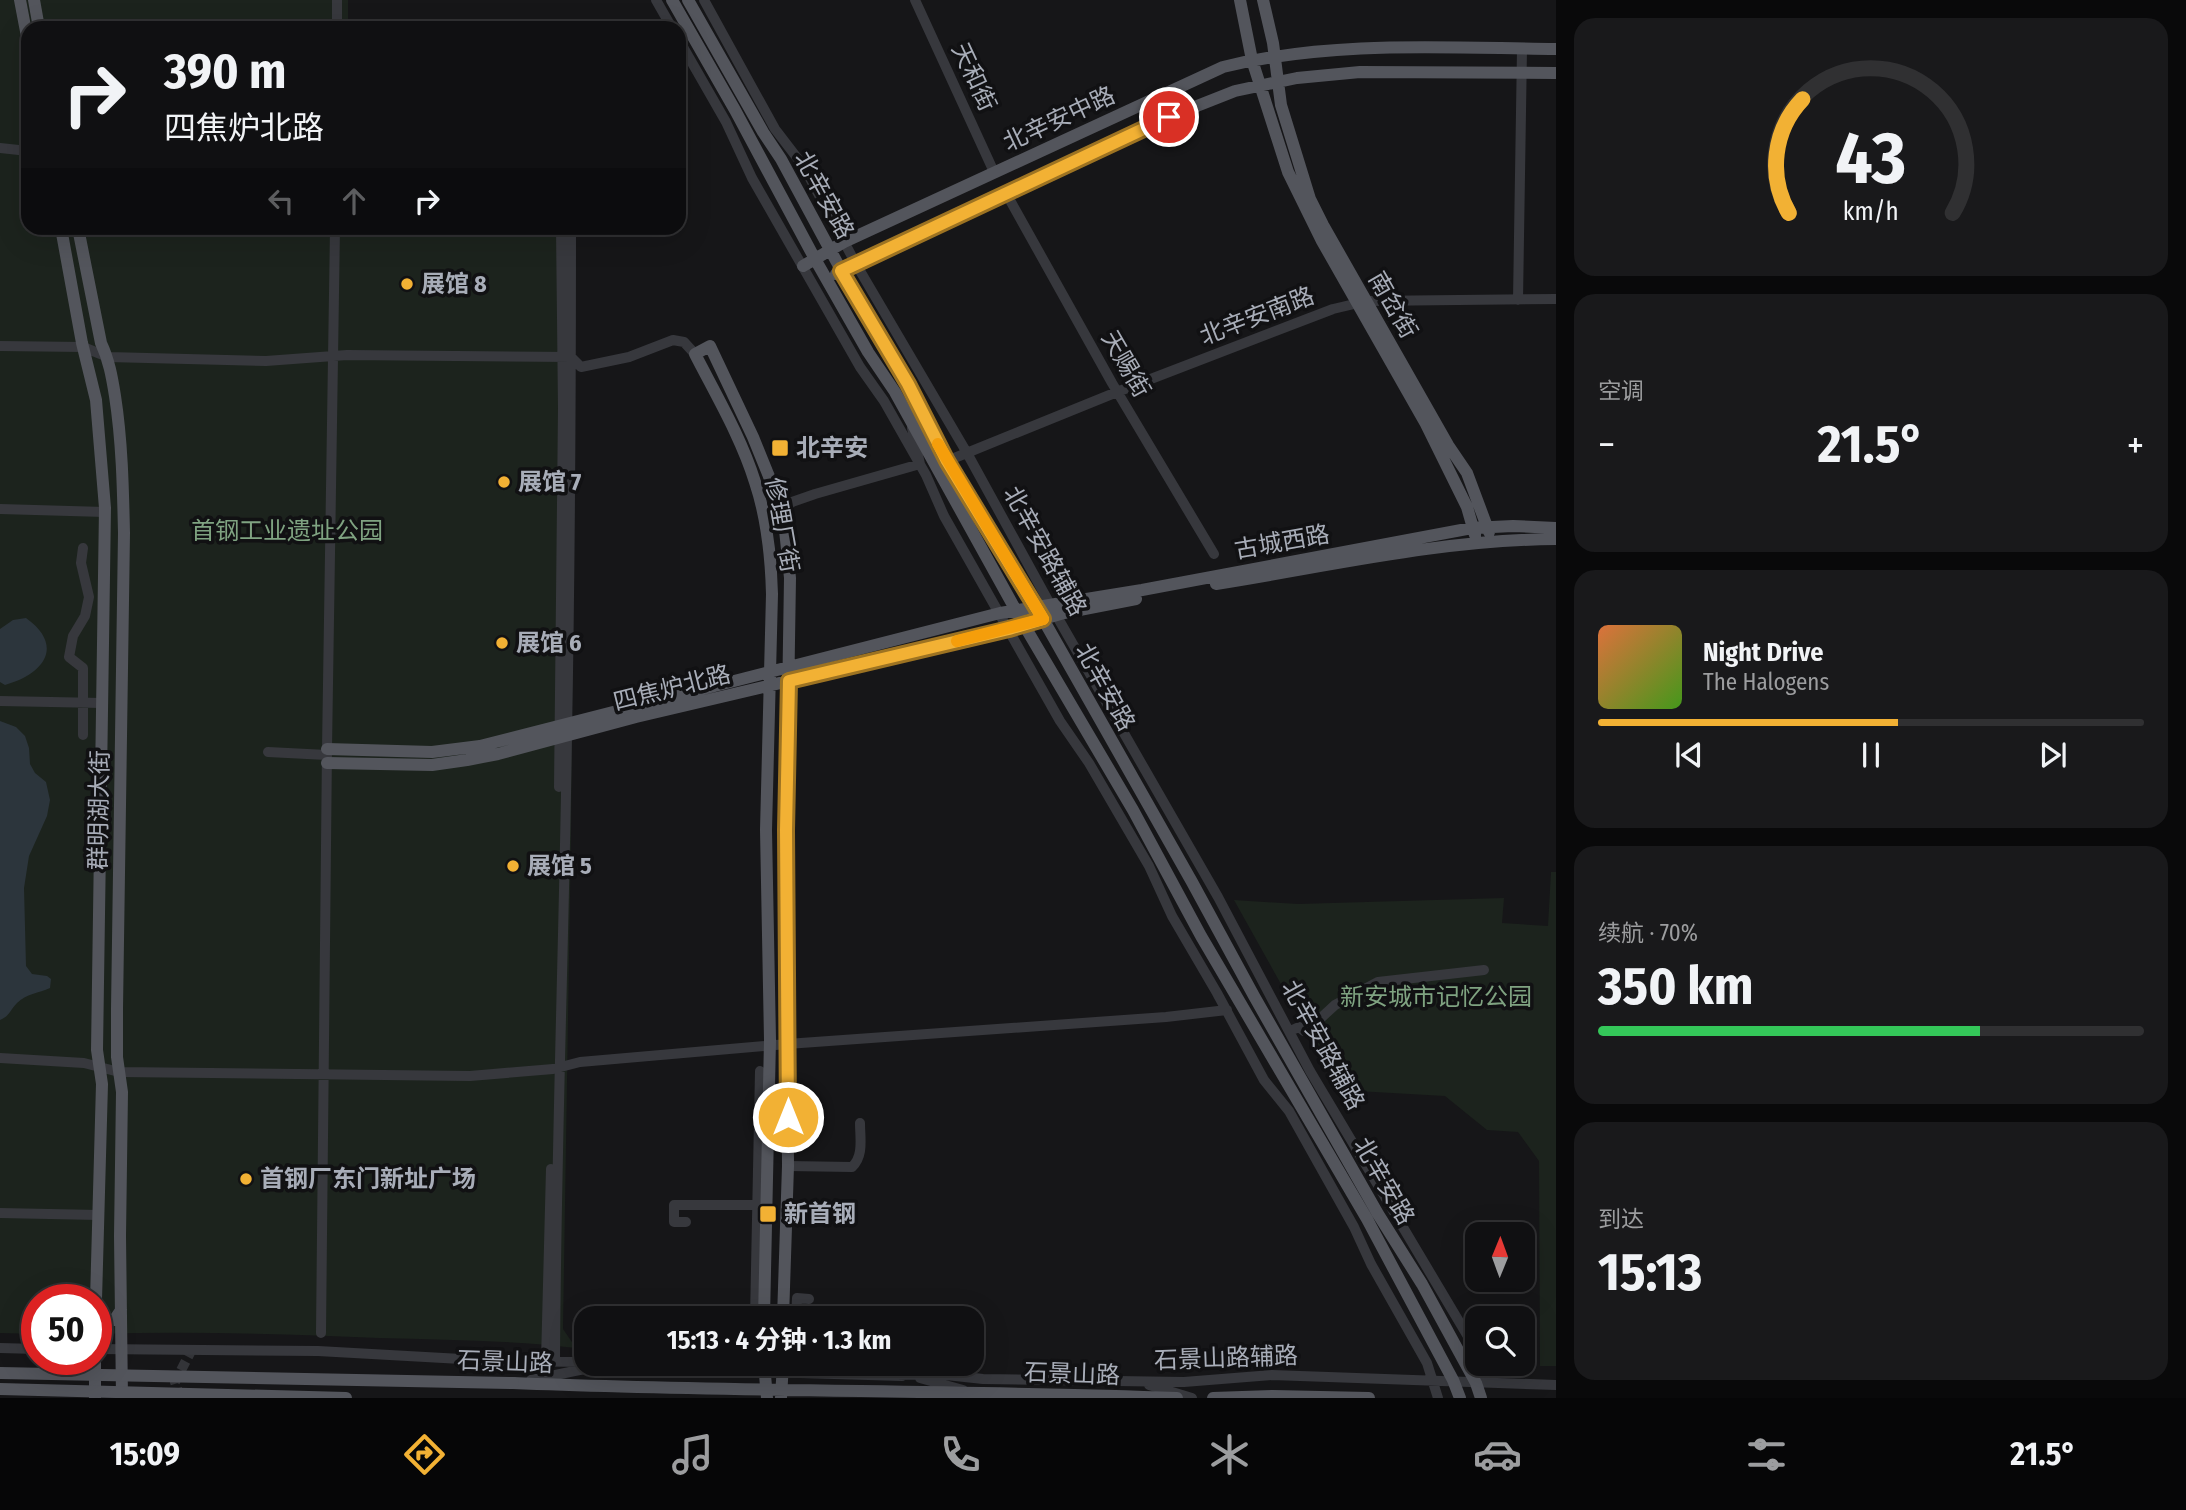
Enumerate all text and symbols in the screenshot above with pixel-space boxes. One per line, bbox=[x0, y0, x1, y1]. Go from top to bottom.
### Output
street label: 天和街 bbox=[946, 38, 1002, 116]
text: 390 m bbox=[164, 42, 286, 101]
icon: right bbox=[49, 49, 140, 140]
street label: 北辛安中路 bbox=[999, 81, 1119, 157]
pin bbox=[1139, 87, 1199, 147]
icon: arrive bbox=[1150, 98, 1188, 136]
text: 四焦炉北路 bbox=[164, 109, 324, 147]
text: 43 bbox=[1835, 115, 1907, 202]
street label: 北辛安路 bbox=[788, 146, 860, 244]
icon: left bbox=[262, 182, 300, 220]
icon: ahead bbox=[335, 182, 373, 220]
icon: right bbox=[408, 182, 446, 220]
text: km/h bbox=[1843, 197, 1899, 227]
street label: 南岔街 bbox=[1363, 267, 1423, 343]
place label: 展馆 8 bbox=[421, 270, 487, 298]
marker: 展馆 8 bbox=[399, 276, 415, 292]
street label: 北辛安南路 bbox=[1196, 281, 1318, 351]
street label: 天赐街 bbox=[1096, 326, 1156, 402]
text: 空调 bbox=[1598, 377, 1644, 405]
text: 21.5° bbox=[1817, 413, 1924, 476]
text: − bbox=[1598, 422, 1615, 468]
text: + bbox=[2127, 422, 2144, 468]
place label: 北辛安 bbox=[796, 434, 868, 462]
marker: 北辛安 bbox=[770, 438, 790, 458]
place label: 展馆 7 bbox=[518, 468, 581, 496]
marker: 展馆 7 bbox=[496, 474, 512, 490]
street label: 修理厂街 bbox=[760, 475, 804, 575]
street label: 北辛安路辅路 bbox=[998, 481, 1092, 621]
park label: 首钢工业遗址公园 bbox=[191, 517, 383, 545]
street label: 古城西路 bbox=[1232, 520, 1332, 564]
place label: 展馆 6 bbox=[516, 629, 582, 657]
marker: 展馆 6 bbox=[494, 635, 510, 651]
text: Night Drive bbox=[1703, 637, 1823, 668]
street label: 北辛安路 bbox=[1069, 638, 1141, 736]
street label: 四焦炉北路 bbox=[610, 660, 734, 716]
text: The Halogens bbox=[1703, 668, 1829, 696]
icon: previous bbox=[1670, 736, 1708, 774]
icon: pause bbox=[1852, 736, 1890, 774]
icon: next bbox=[2034, 736, 2072, 774]
street label: 群明湖大街 bbox=[84, 750, 114, 870]
place label: 展馆 5 bbox=[527, 852, 592, 880]
marker: 展馆 5 bbox=[505, 858, 521, 874]
text: 续航 · 70% bbox=[1598, 919, 1698, 947]
text: 350 km bbox=[1598, 955, 1753, 1018]
street label: 北辛安路辅路 bbox=[1276, 975, 1370, 1115]
park label: 新安城市记忆公园 bbox=[1340, 983, 1532, 1011]
position arrow bbox=[751, 1080, 825, 1154]
street label: 北辛安路 bbox=[1348, 1132, 1420, 1230]
place label: 首钢厂东门新址广场 bbox=[260, 1165, 476, 1193]
marker: 首钢厂东门新址广场 bbox=[238, 1171, 254, 1187]
place label: 新首钢 bbox=[784, 1200, 856, 1228]
marker: 新首钢 bbox=[758, 1204, 778, 1224]
text: 到达 bbox=[1598, 1205, 1644, 1233]
north arrow bbox=[1465, 1222, 1535, 1292]
map controls bbox=[1465, 1222, 1535, 1376]
text: 15:13 bbox=[1598, 1241, 1702, 1304]
speed limit sign: 50 bbox=[21, 1284, 112, 1375]
button: search bbox=[1465, 1306, 1535, 1376]
text: 15:13 · 4 分钟 · 1.3 km bbox=[667, 1325, 891, 1356]
street label: 石景山路辅路 bbox=[1154, 1341, 1298, 1375]
street label: 石景山路 bbox=[457, 1346, 553, 1378]
street label: 石景山路 bbox=[1024, 1358, 1120, 1390]
icon: directions bbox=[400, 1430, 449, 1479]
icon: music bbox=[668, 1430, 717, 1479]
icon: phone bbox=[936, 1430, 985, 1479]
icon: climate bbox=[1205, 1430, 1254, 1479]
icon: car bbox=[1473, 1430, 1522, 1479]
icon: filters bbox=[1742, 1430, 1791, 1479]
text: 15:09 bbox=[110, 1435, 180, 1473]
text: 21.5° bbox=[2010, 1435, 2076, 1473]

